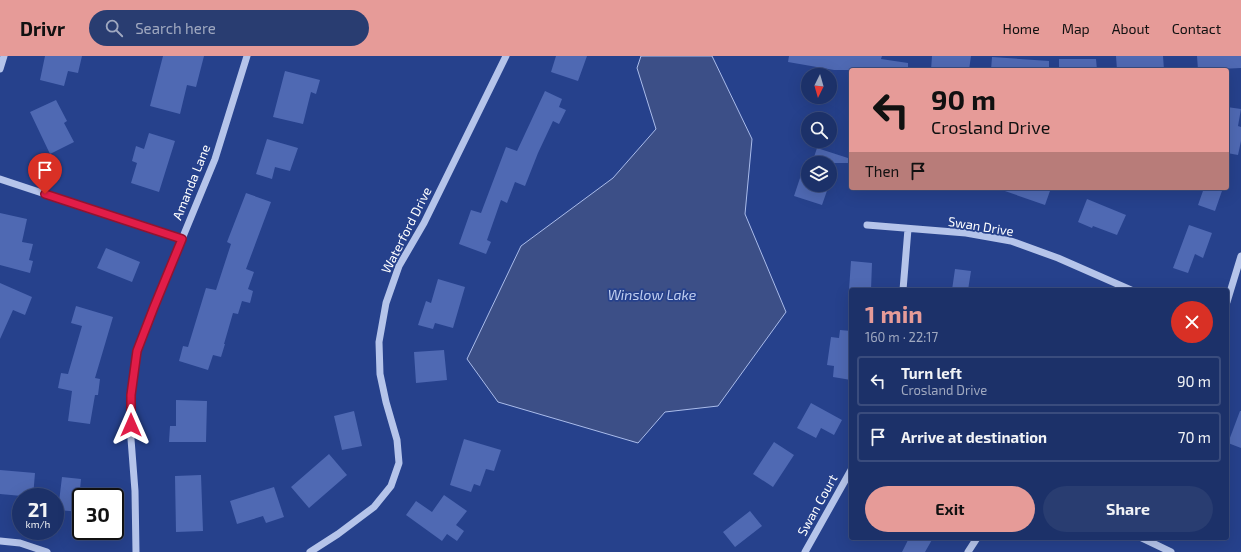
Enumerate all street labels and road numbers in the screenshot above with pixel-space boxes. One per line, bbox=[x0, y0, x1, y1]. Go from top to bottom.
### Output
street label: Amanda Lane bbox=[169, 142, 213, 222]
street label: Waterford Drive bbox=[377, 184, 435, 276]
street label: Swan Drive bbox=[947, 213, 1015, 239]
street label: Swan Court bbox=[794, 471, 840, 539]

